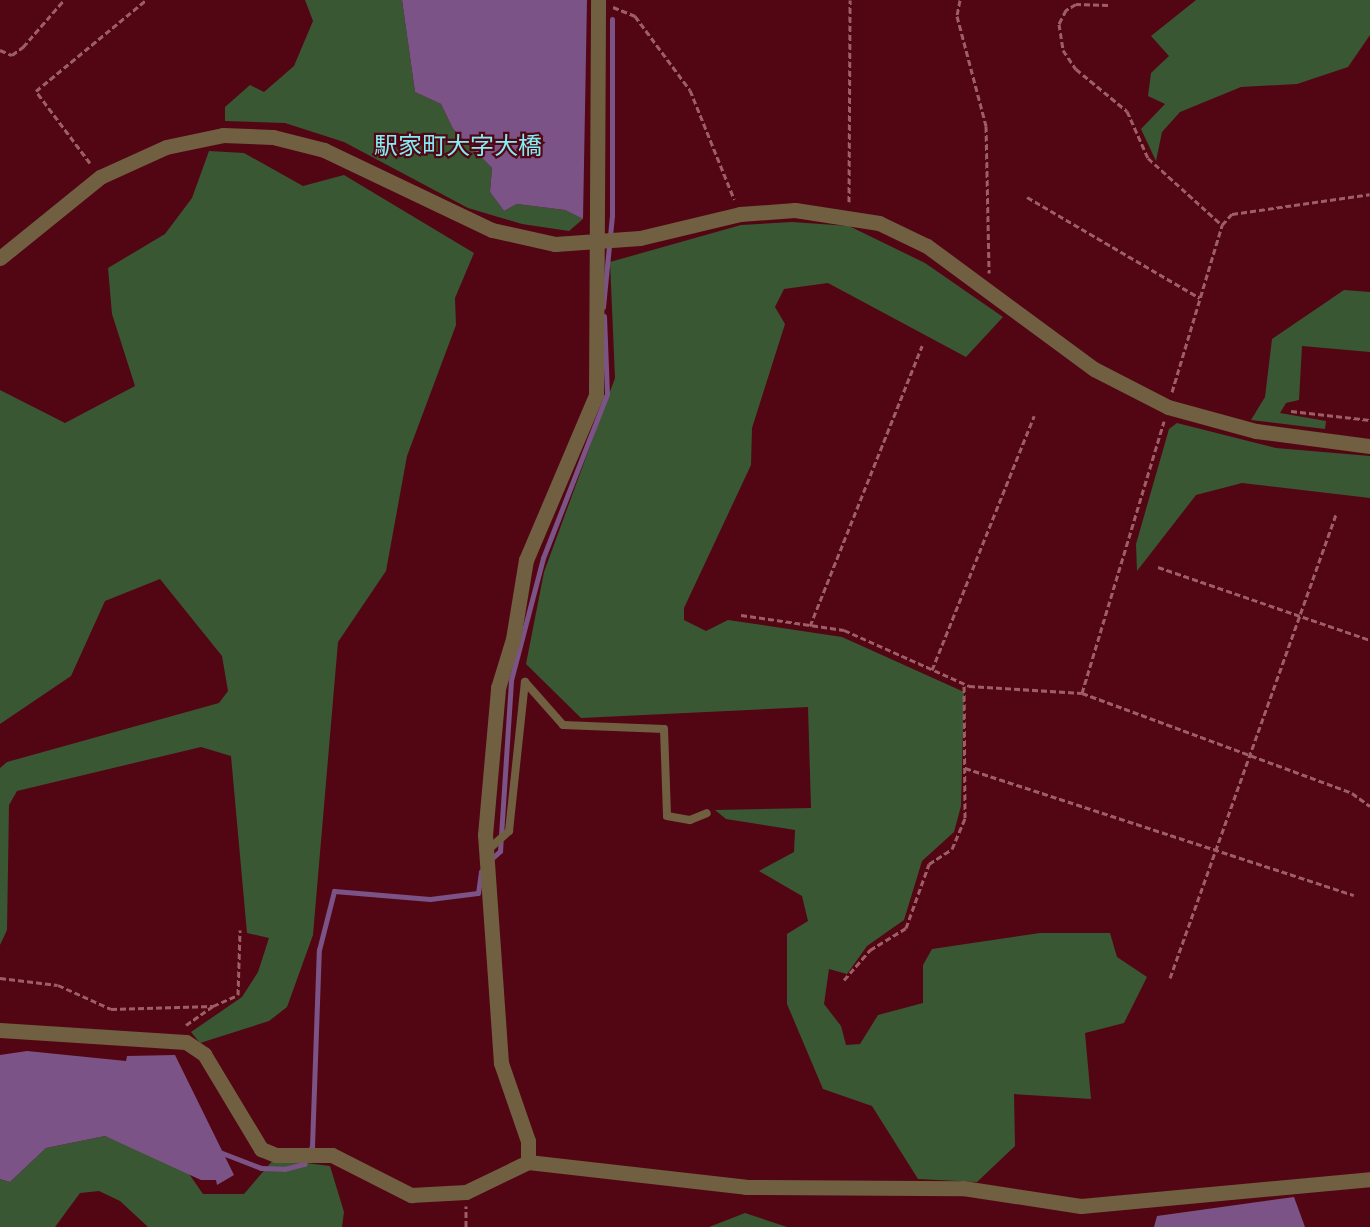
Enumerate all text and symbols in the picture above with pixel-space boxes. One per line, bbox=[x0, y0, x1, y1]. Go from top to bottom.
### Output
district label: 駅家町大字大橋 bbox=[374, 132, 542, 160]

